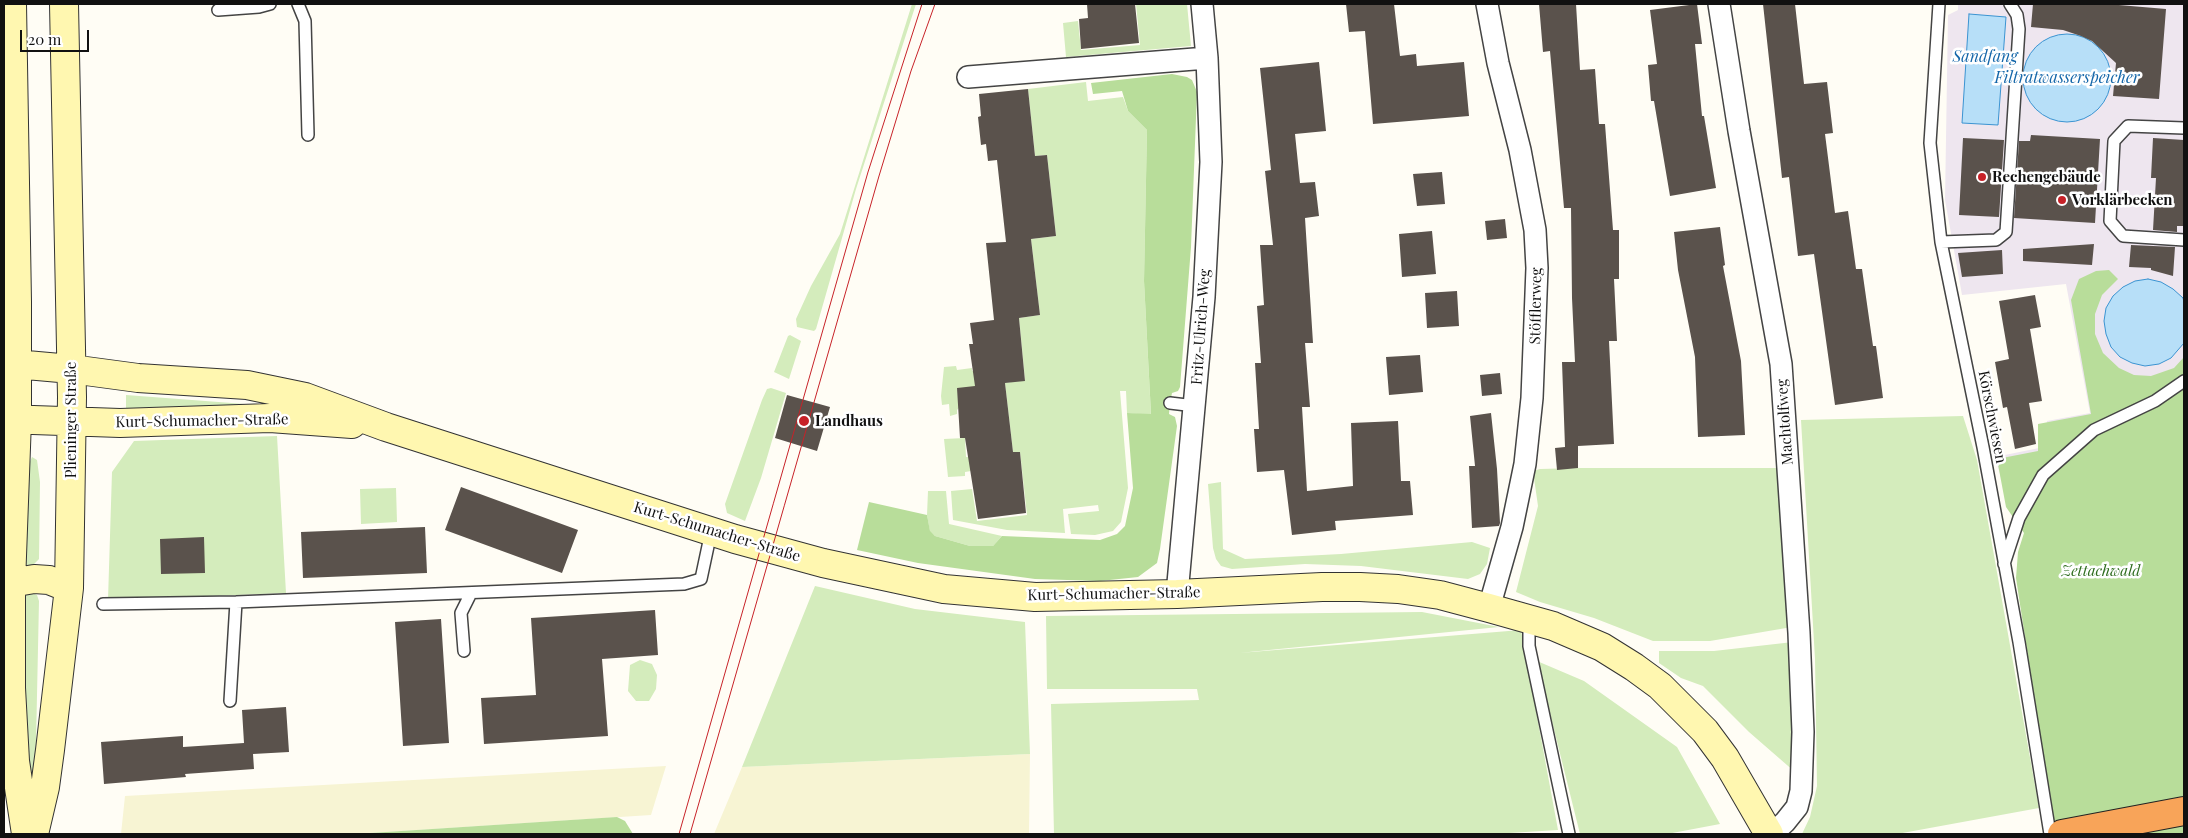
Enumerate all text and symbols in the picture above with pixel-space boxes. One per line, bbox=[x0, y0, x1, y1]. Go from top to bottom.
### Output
scale bar bbox=[22, 20, 91, 52]
text: 20 m bbox=[28, 29, 61, 49]
water label: Sandfang bbox=[1952, 47, 2018, 67]
water label: Filtratwasserspeicher bbox=[1994, 68, 2140, 88]
place label: Rechengebäude bbox=[1992, 168, 2101, 186]
marker: Rechengebäude bbox=[1976, 171, 1988, 183]
place label: Vorklärbecken bbox=[2072, 191, 2173, 209]
marker: Vorklärbecken bbox=[2056, 194, 2068, 206]
street label: Stöfflerweg bbox=[1526, 267, 1546, 345]
street label: Fritz-Ulrich-Weg bbox=[1188, 268, 1214, 386]
street label: Plieninger Straße bbox=[62, 362, 80, 478]
street label: Körschwiesen bbox=[1974, 369, 2010, 465]
street label: Machtolfweg bbox=[1773, 378, 1797, 466]
street label: Kurt-Schumacher-Straße bbox=[115, 410, 289, 432]
place label: Landhaus bbox=[815, 412, 883, 430]
marker: Landhaus bbox=[797, 414, 811, 428]
street label: Kurt-Schumacher-Straße bbox=[632, 498, 802, 566]
park label: Zettachwald bbox=[2062, 562, 2140, 580]
street label: Kurt-Schumacher-Straße bbox=[1027, 583, 1201, 605]

